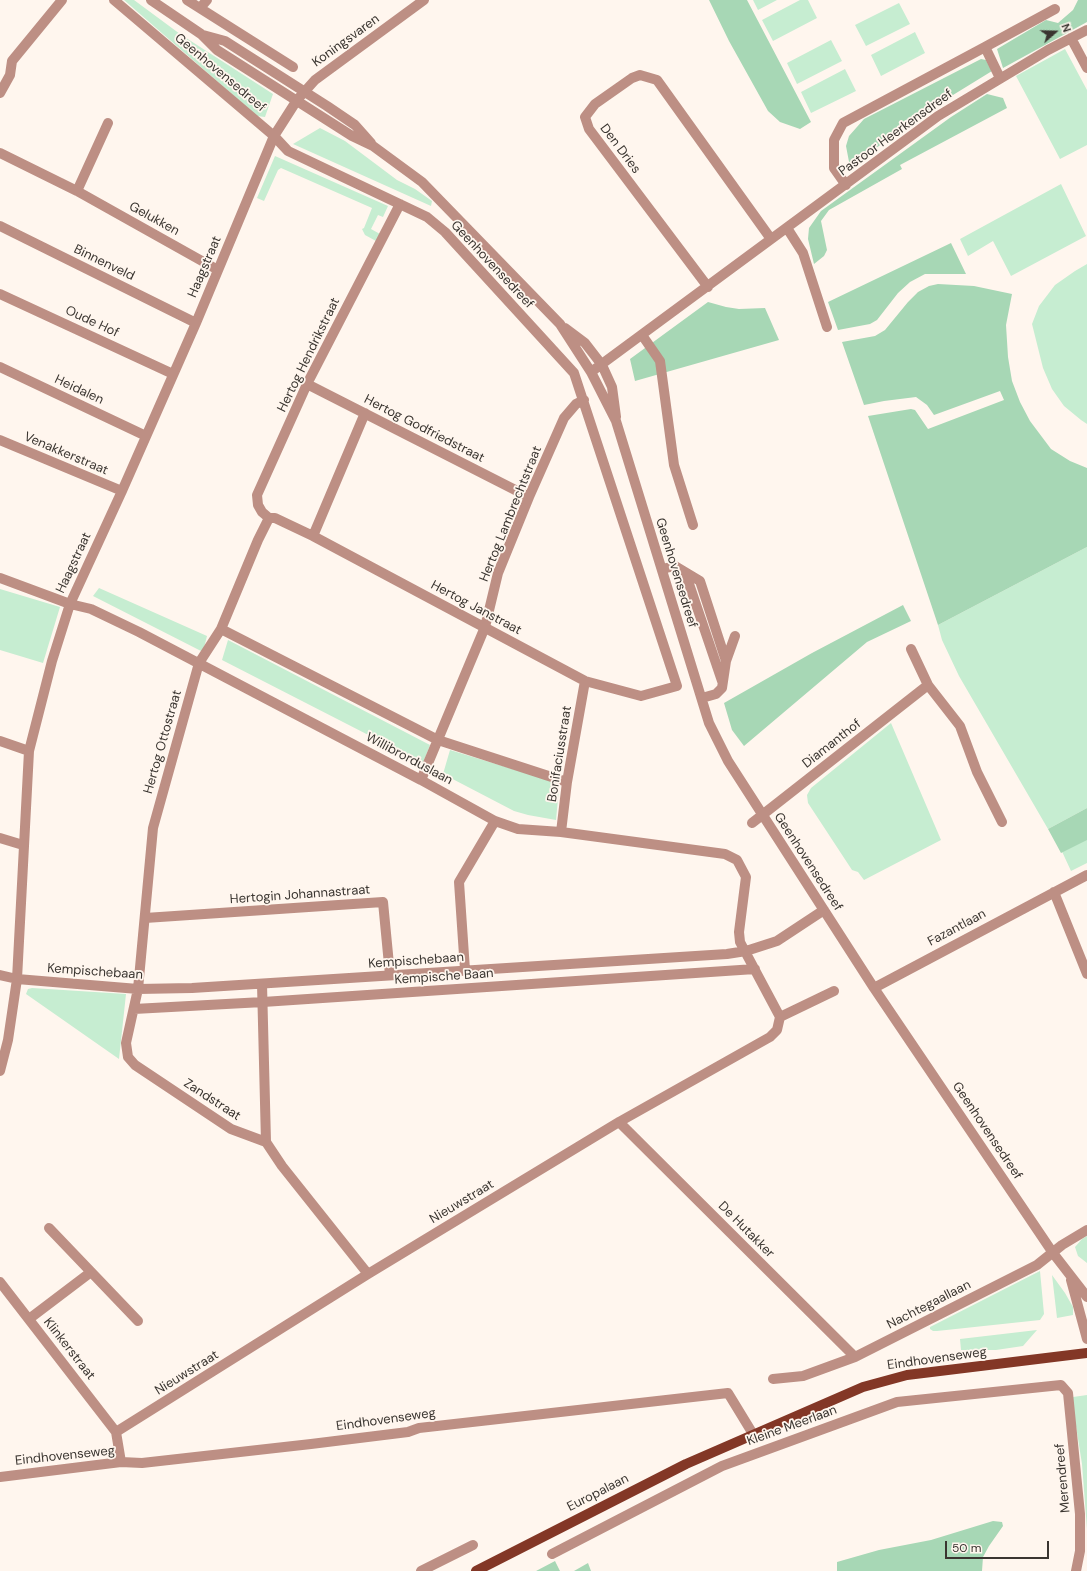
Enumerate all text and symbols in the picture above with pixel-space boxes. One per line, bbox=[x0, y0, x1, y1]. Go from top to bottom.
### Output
street label: Koningsvaren bbox=[309, 11, 383, 71]
north arrow bbox=[1035, 12, 1075, 52]
text: N bbox=[1058, 22, 1074, 34]
street label: Geenhovensedreef bbox=[171, 30, 269, 116]
street label: Pastoor Heerkensdreef bbox=[836, 86, 956, 180]
street label: Den Dries bbox=[596, 121, 644, 177]
street label: Gelukken bbox=[126, 199, 182, 239]
street label: Geenhovensedreef bbox=[447, 218, 537, 312]
street label: Haagstraat bbox=[185, 234, 225, 300]
street label: Binnenveld bbox=[71, 242, 137, 284]
street label: Hertog Hendrikstraat bbox=[275, 295, 343, 415]
street label: Oude Hof bbox=[63, 303, 121, 341]
street label: Heidalen bbox=[52, 372, 106, 408]
street label: Hertog Godfriedstraat bbox=[361, 392, 487, 466]
street label: Venakkerstraat bbox=[22, 429, 110, 479]
street label: Hertog Lambrechtstraat bbox=[477, 444, 545, 584]
street label: Geenhovensedreef bbox=[652, 516, 700, 630]
street label: Haagstraat bbox=[53, 530, 95, 596]
street label: Hertog Janstraat bbox=[428, 578, 524, 638]
street label: Hertog Ottostraat bbox=[141, 688, 185, 796]
street label: Bonifaciusstraat bbox=[545, 705, 575, 803]
street label: Diamanthof bbox=[800, 716, 864, 772]
street label: Willibrorduslaan bbox=[363, 730, 455, 788]
street label: Geenhovensedreef bbox=[770, 810, 846, 914]
street label: Hertogin Johannastraat bbox=[229, 882, 371, 908]
street label: Fazantlaan bbox=[925, 906, 989, 950]
street label: Kempischebaan bbox=[368, 950, 464, 972]
street label: Kempischebaan bbox=[47, 961, 143, 983]
street label: Kempische Baan bbox=[394, 966, 494, 988]
street label: Zandstraat bbox=[181, 1076, 243, 1124]
street label: Geenhovensedreef bbox=[949, 1079, 1025, 1183]
street label: Nieuwstraat bbox=[427, 1177, 497, 1227]
street label: De Hutakker bbox=[715, 1199, 777, 1261]
street label: Nachtegaallaan bbox=[884, 1277, 974, 1333]
street label: Klinkerstraat bbox=[40, 1315, 98, 1383]
street label: Eindhovenseweg bbox=[886, 1344, 988, 1374]
street label: Nieuwstraat bbox=[152, 1347, 222, 1399]
street label: Kleine Meerlaan bbox=[745, 1403, 839, 1449]
street label: Eindhovenseweg bbox=[335, 1405, 437, 1435]
street label: Eindhovenseweg bbox=[14, 1443, 116, 1469]
street label: Merendreef bbox=[1052, 1443, 1074, 1513]
street label: Europalaan bbox=[565, 1471, 631, 1515]
scale bar bbox=[947, 1533, 1051, 1559]
text: 50 m bbox=[952, 1540, 981, 1556]

